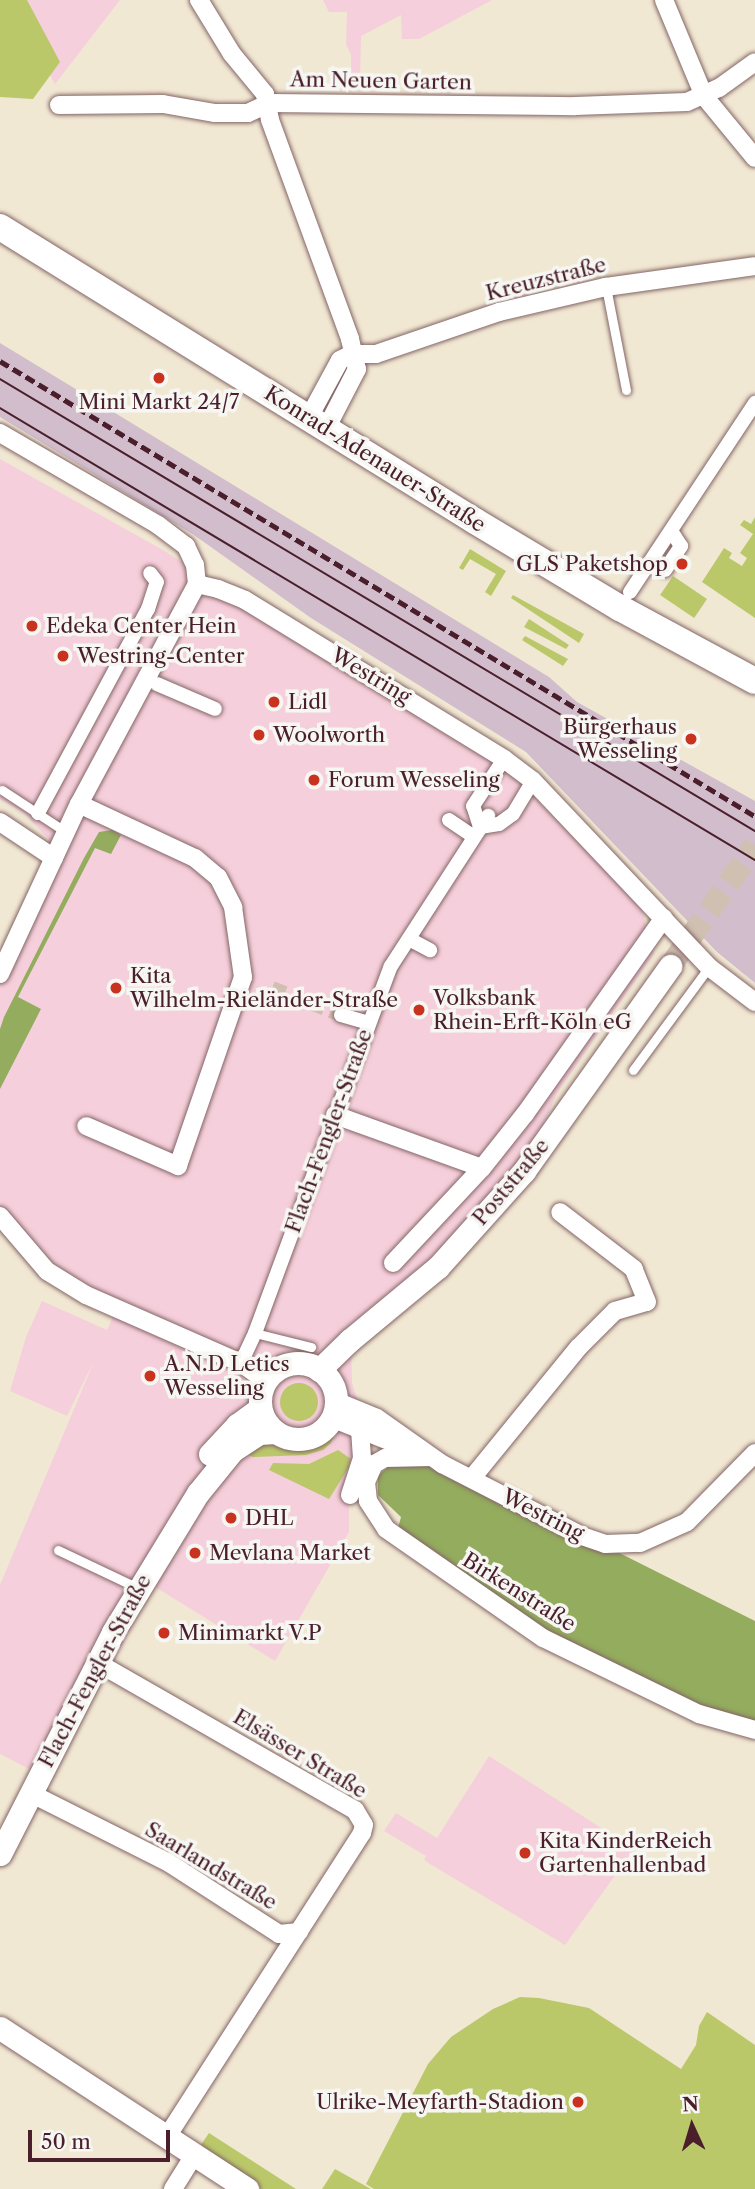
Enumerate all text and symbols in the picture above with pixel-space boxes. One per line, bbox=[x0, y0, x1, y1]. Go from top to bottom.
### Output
street label: Am Neuen Garten bbox=[290, 67, 472, 95]
street label: Kreuzstraße bbox=[483, 252, 609, 306]
marker: Mini Markt 24/7 bbox=[151, 370, 167, 386]
street label: Konrad-Adenauer-Straße bbox=[260, 381, 490, 537]
place label: Mini Markt 24/7 bbox=[79, 389, 239, 415]
place label: GLS Paketshop bbox=[516, 551, 668, 577]
marker: GLS Paketshop bbox=[674, 556, 690, 572]
place label: Edeka Center Hein bbox=[46, 613, 237, 639]
marker: Edeka Center Hein bbox=[24, 618, 40, 634]
street label: Westring bbox=[326, 642, 416, 710]
place label: Westring-Center bbox=[77, 643, 245, 669]
marker: Westring-Center bbox=[55, 648, 71, 664]
place label: Lidl bbox=[288, 689, 327, 715]
marker: Lidl bbox=[266, 694, 282, 710]
place label: Bürgerhaus Wesseling bbox=[563, 714, 677, 764]
place label: Woolworth bbox=[273, 722, 385, 748]
marker: Woolworth bbox=[251, 727, 267, 743]
marker: Bürgerhaus Wesseling bbox=[683, 731, 699, 747]
place label: Forum Wesseling bbox=[328, 767, 500, 793]
marker: Forum Wesseling bbox=[306, 772, 322, 788]
place label: Kita Wilhelm-Rieländer-Straße bbox=[130, 963, 398, 1013]
marker: Kita Wilhelm-Rieländer-Straße bbox=[108, 980, 124, 996]
place label: Volksbank Rhein-Erft-Köln eG bbox=[433, 985, 632, 1035]
marker: Volksbank Rhein-Erft-Köln eG bbox=[411, 1002, 427, 1018]
street label: Flach-Fengler-Straße bbox=[280, 1026, 378, 1236]
street label: Poststraße bbox=[468, 1134, 554, 1230]
place label: A.N.D Letics Wesseling bbox=[164, 1351, 290, 1401]
marker: A.N.D Letics Wesseling bbox=[142, 1368, 158, 1384]
street label: Westring bbox=[498, 1484, 588, 1546]
place label: DHL bbox=[245, 1505, 294, 1531]
marker: DHL bbox=[223, 1510, 239, 1526]
place label: Mevlana Market bbox=[209, 1540, 371, 1566]
marker: Mevlana Market bbox=[187, 1545, 203, 1561]
street label: Birkenstraße bbox=[458, 1547, 580, 1637]
street label: Flach-Fengler-Straße bbox=[33, 1570, 157, 1772]
place label: Minimarkt V.P bbox=[178, 1620, 323, 1646]
marker: Minimarkt V.P bbox=[156, 1625, 172, 1641]
street label: Elsässer Straße bbox=[229, 1704, 371, 1804]
street label: Saarlandstraße bbox=[141, 1817, 281, 1915]
place label: Kita KinderReich Gartenhallenbad bbox=[539, 1828, 712, 1878]
marker: Kita KinderReich Gartenhallenbad bbox=[517, 1845, 533, 1861]
place label: Ulrike-Meyfarth-Stadion bbox=[316, 2089, 564, 2115]
north arrow bbox=[657, 2091, 727, 2161]
text: N bbox=[681, 2093, 700, 2117]
marker: Ulrike-Meyfarth-Stadion bbox=[570, 2094, 586, 2110]
scale bar bbox=[32, 2116, 173, 2160]
text: 50 m bbox=[41, 2129, 91, 2154]

